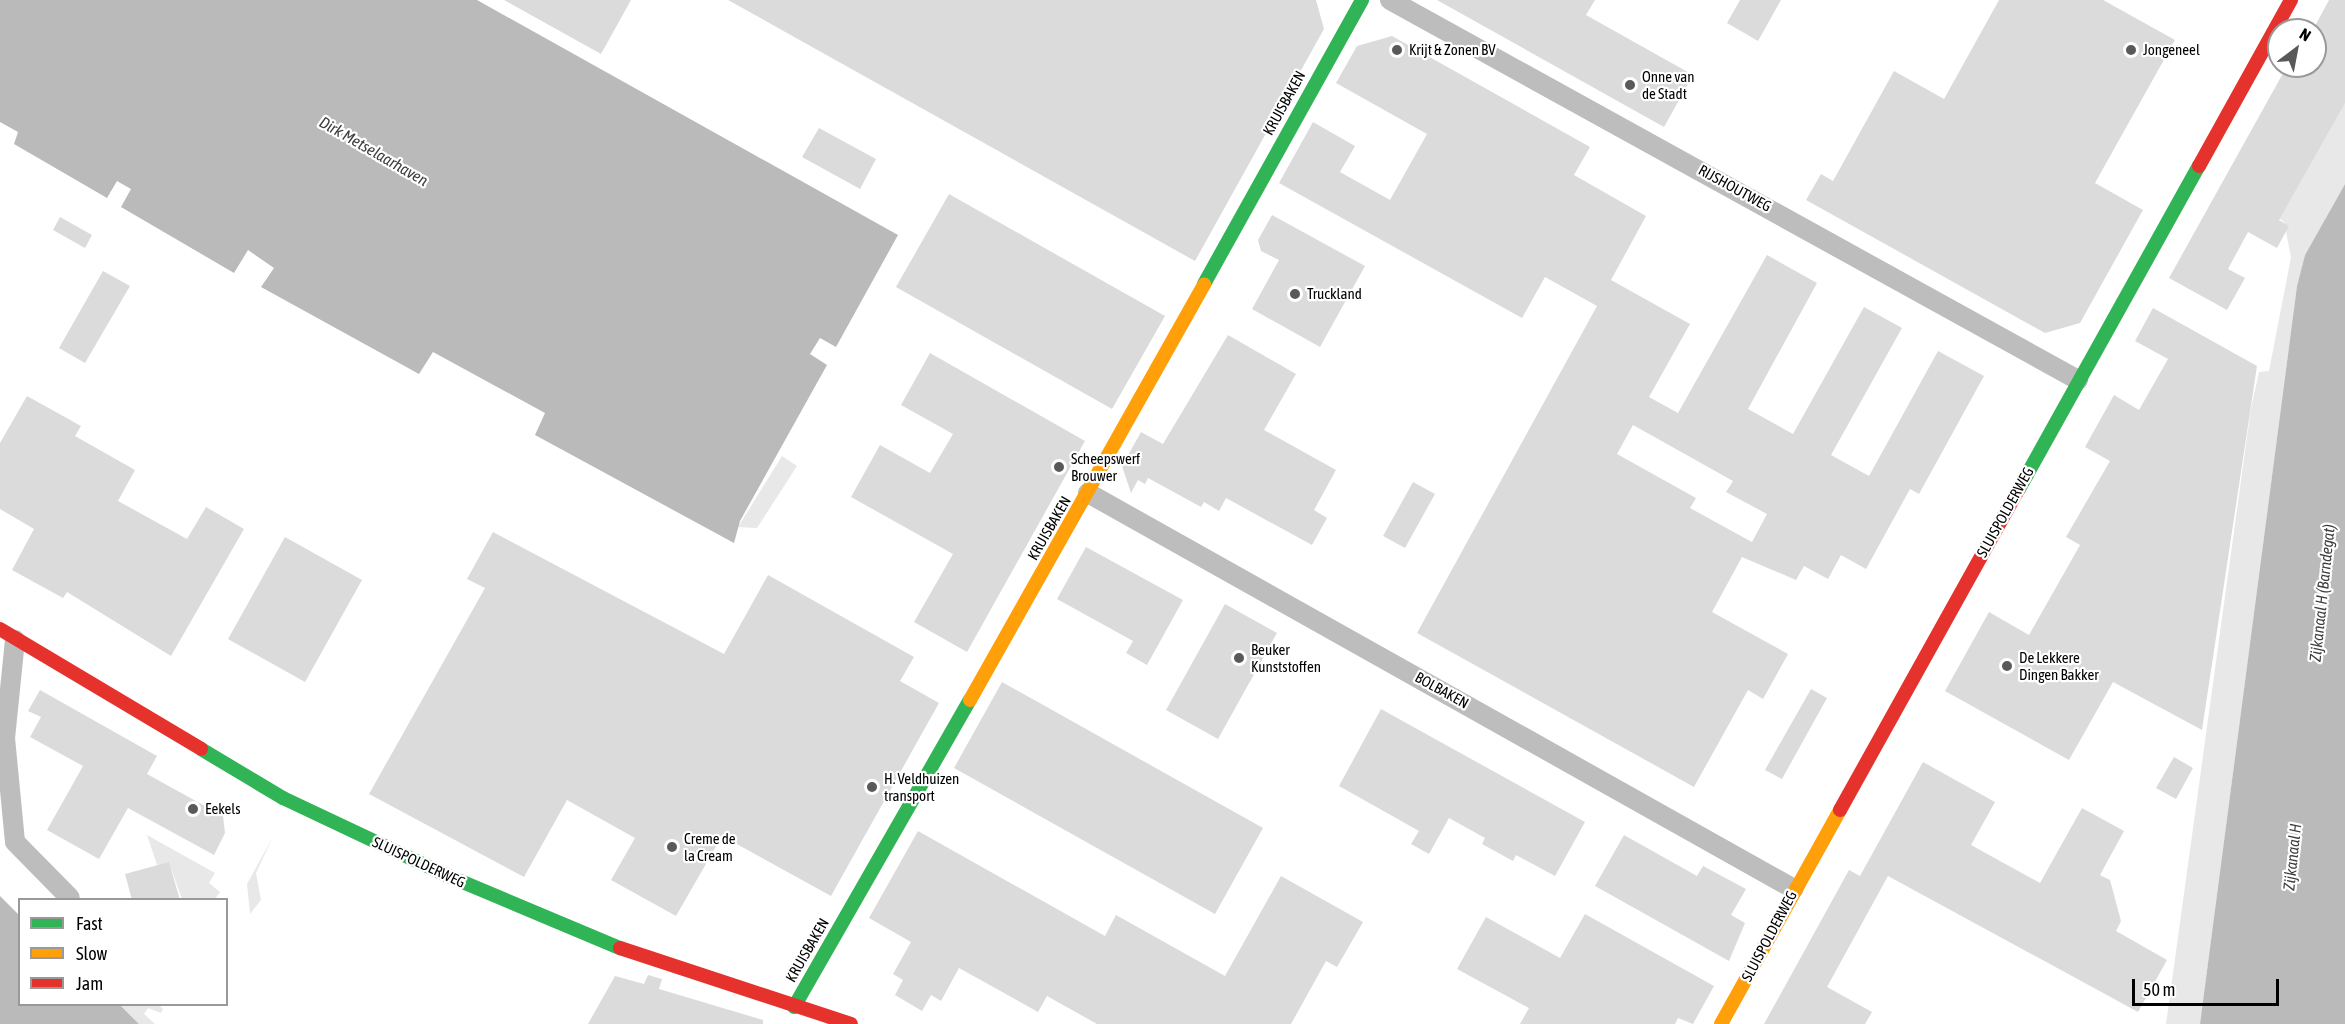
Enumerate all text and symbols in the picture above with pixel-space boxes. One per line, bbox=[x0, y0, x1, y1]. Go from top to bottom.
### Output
north arrow bbox=[2267, 18, 2327, 78]
text: N bbox=[2297, 24, 2314, 45]
place label: Krijt & Zonen BV bbox=[1409, 41, 1496, 59]
place label: Jongeneel bbox=[2143, 41, 2200, 59]
marker: Krijt & Zonen BV bbox=[1390, 43, 1404, 57]
marker: Jongeneel bbox=[2124, 43, 2138, 57]
place label: Onne van de Stadt bbox=[1642, 67, 1694, 102]
street label: KRUISBAKEN bbox=[1259, 68, 1309, 138]
marker: Onne van de Stadt bbox=[1623, 78, 1637, 92]
water label: Dirk Metselaarhaven bbox=[316, 112, 432, 190]
street label: RIJSHOUTWEG bbox=[1695, 161, 1775, 215]
place label: Truckland bbox=[1307, 285, 1362, 303]
marker: Truckland bbox=[1288, 287, 1302, 301]
place label: Scheepswerf Brouwer bbox=[1071, 449, 1140, 484]
marker: Scheepswerf Brouwer bbox=[1052, 460, 1066, 474]
street label: SLUISPOLDERWEG bbox=[1973, 464, 2037, 560]
street label: KRUISBAKEN bbox=[1023, 493, 1075, 563]
water label: Zijkanaal H (Barndegat) bbox=[2305, 523, 2339, 663]
place label: Beuker Kunststoffen bbox=[1251, 640, 1321, 675]
place label: De Lekkere Dingen Bakker bbox=[2019, 648, 2099, 683]
marker: Beuker Kunststoffen bbox=[1232, 651, 1246, 665]
marker: De Lekkere Dingen Bakker bbox=[2000, 659, 2014, 673]
street label: BOLBAKEN bbox=[1412, 668, 1472, 712]
place label: H. Veldhuizen transport bbox=[884, 769, 959, 804]
marker: H. Veldhuizen transport bbox=[865, 780, 879, 794]
place label: Eekels bbox=[205, 800, 241, 818]
marker: Eekels bbox=[186, 802, 200, 816]
water label: Zijkanaal H bbox=[2279, 823, 2305, 891]
place label: Creme de la Cream bbox=[684, 829, 736, 864]
street label: SLUISPOLDERWEG bbox=[370, 833, 468, 891]
marker: Creme de la Cream bbox=[665, 840, 679, 854]
street label: SLUISPOLDERWEG bbox=[1737, 887, 1801, 985]
legend bbox=[18, 898, 228, 1006]
text: Fast bbox=[76, 913, 103, 934]
street label: KRUISBAKEN bbox=[781, 915, 833, 985]
text: Slow bbox=[76, 943, 107, 964]
scale bar bbox=[2135, 967, 2282, 1005]
text: Jam bbox=[76, 973, 103, 994]
text: 50 m bbox=[2143, 979, 2175, 1000]

